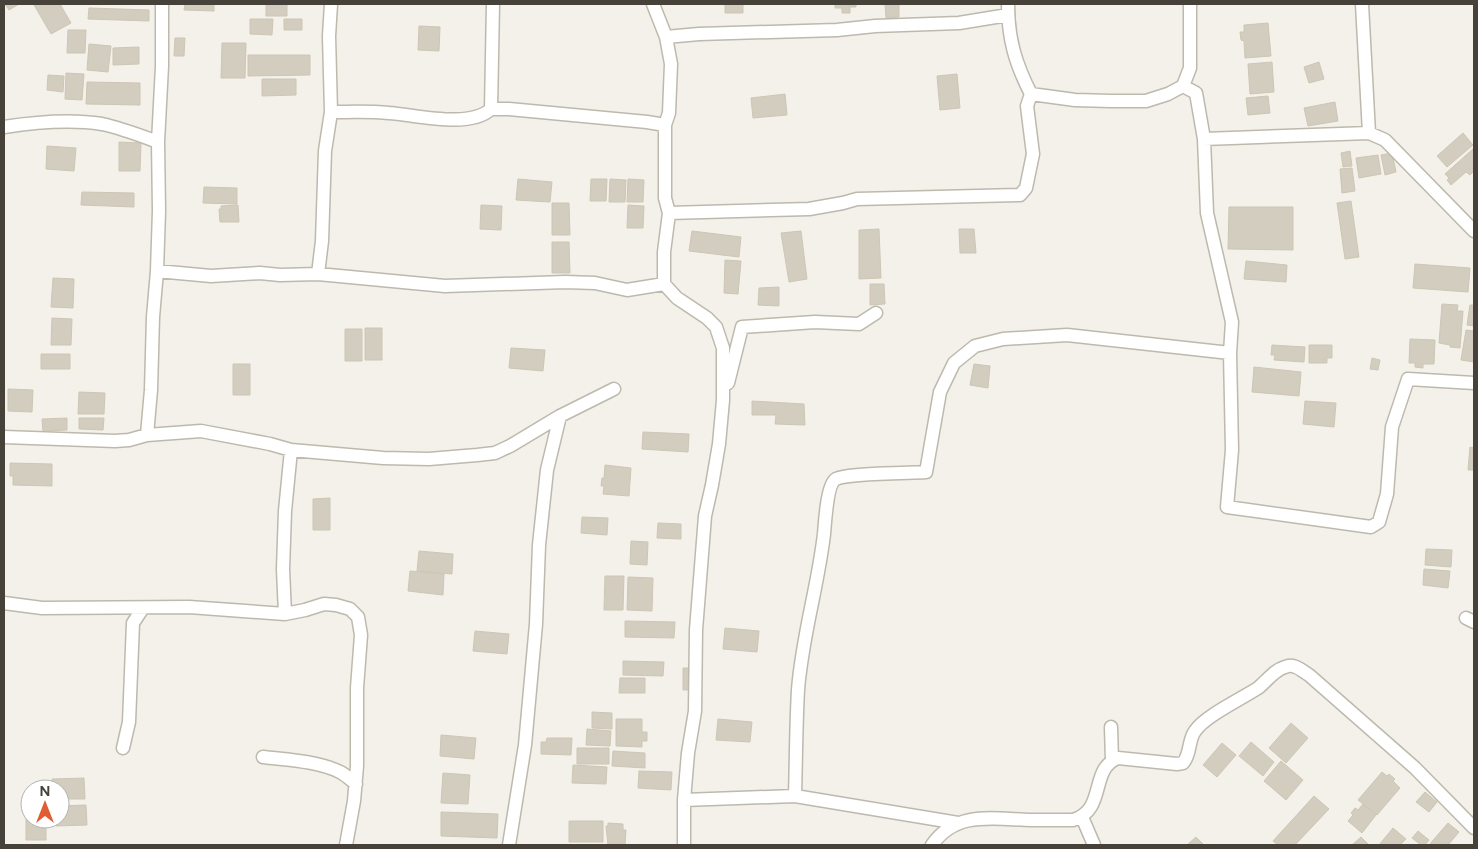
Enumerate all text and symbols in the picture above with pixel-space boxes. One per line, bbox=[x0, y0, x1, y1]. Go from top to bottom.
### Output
north arrow bbox=[20, 779, 70, 829]
text: N bbox=[40, 783, 50, 800]

